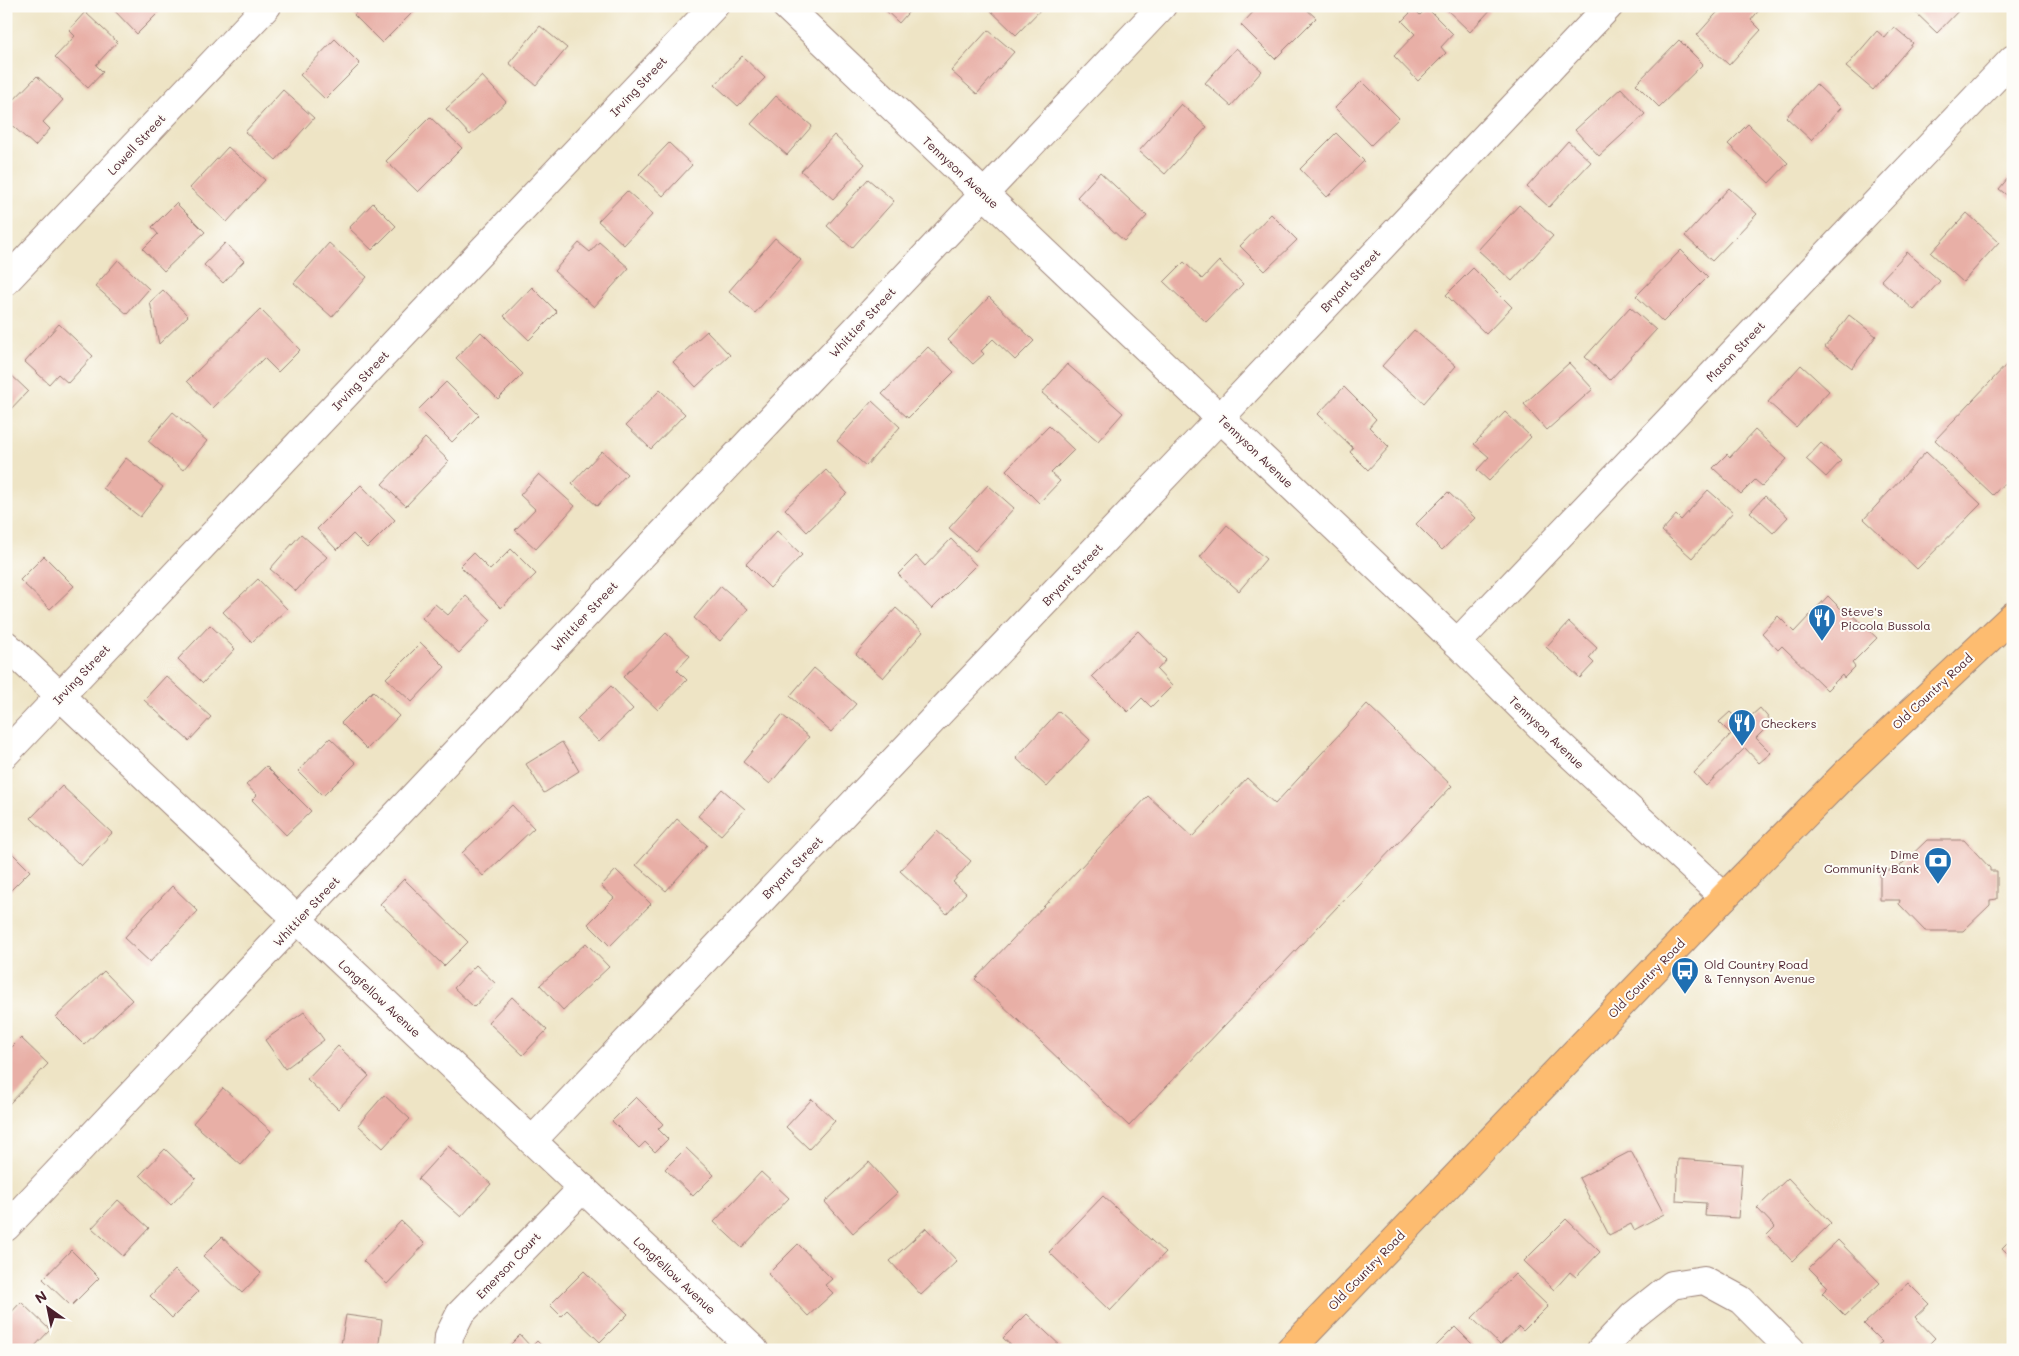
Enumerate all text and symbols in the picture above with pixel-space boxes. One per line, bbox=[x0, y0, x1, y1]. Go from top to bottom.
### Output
street label: Irving Street bbox=[606, 52, 670, 120]
street label: Lowell Street bbox=[103, 110, 169, 178]
street label: Tennyson Avenue bbox=[919, 133, 1003, 211]
street label: Bryant Street bbox=[1316, 245, 1384, 315]
street label: Whittier Street bbox=[825, 283, 899, 361]
street label: Mason Street bbox=[1702, 317, 1768, 385]
street label: Irving Street bbox=[328, 346, 392, 414]
street label: Tennyson Avenue bbox=[1215, 411, 1297, 491]
street label: Bryant Street bbox=[1038, 539, 1106, 609]
street label: Whittier Street bbox=[547, 577, 621, 655]
restaurant icon: Steve's Piccola Bussola bbox=[1807, 603, 1837, 642]
place label: Steve's Piccola Bussola bbox=[1841, 603, 1931, 633]
street label: Irving Street bbox=[49, 640, 113, 708]
street label: Old Country Road bbox=[1888, 649, 1976, 732]
street label: Tennyson Avenue bbox=[1506, 692, 1588, 772]
restaurant icon: Checkers bbox=[1727, 708, 1757, 747]
place label: Checkers bbox=[1761, 715, 1817, 731]
street label: Bryant Street bbox=[758, 832, 826, 902]
place label: Dime Community Bank bbox=[1824, 846, 1919, 876]
bank icon: Dime Community Bank bbox=[1923, 846, 1953, 885]
street label: Whittier Street bbox=[269, 872, 343, 950]
street label: Old Country Road bbox=[1604, 935, 1688, 1021]
street label: Longfellow Avenue bbox=[335, 956, 425, 1040]
bus stop icon: Old Country Road & Tennyson Avenue bbox=[1670, 956, 1700, 995]
place label: Old Country Road & Tennyson Avenue bbox=[1704, 956, 1815, 986]
street label: Old Country Road bbox=[1324, 1227, 1408, 1313]
street label: Emerson Court bbox=[472, 1228, 544, 1302]
street label: Longfellow Avenue bbox=[630, 1233, 720, 1317]
north arrow bbox=[22, 1284, 72, 1334]
text: N bbox=[31, 1286, 50, 1308]

